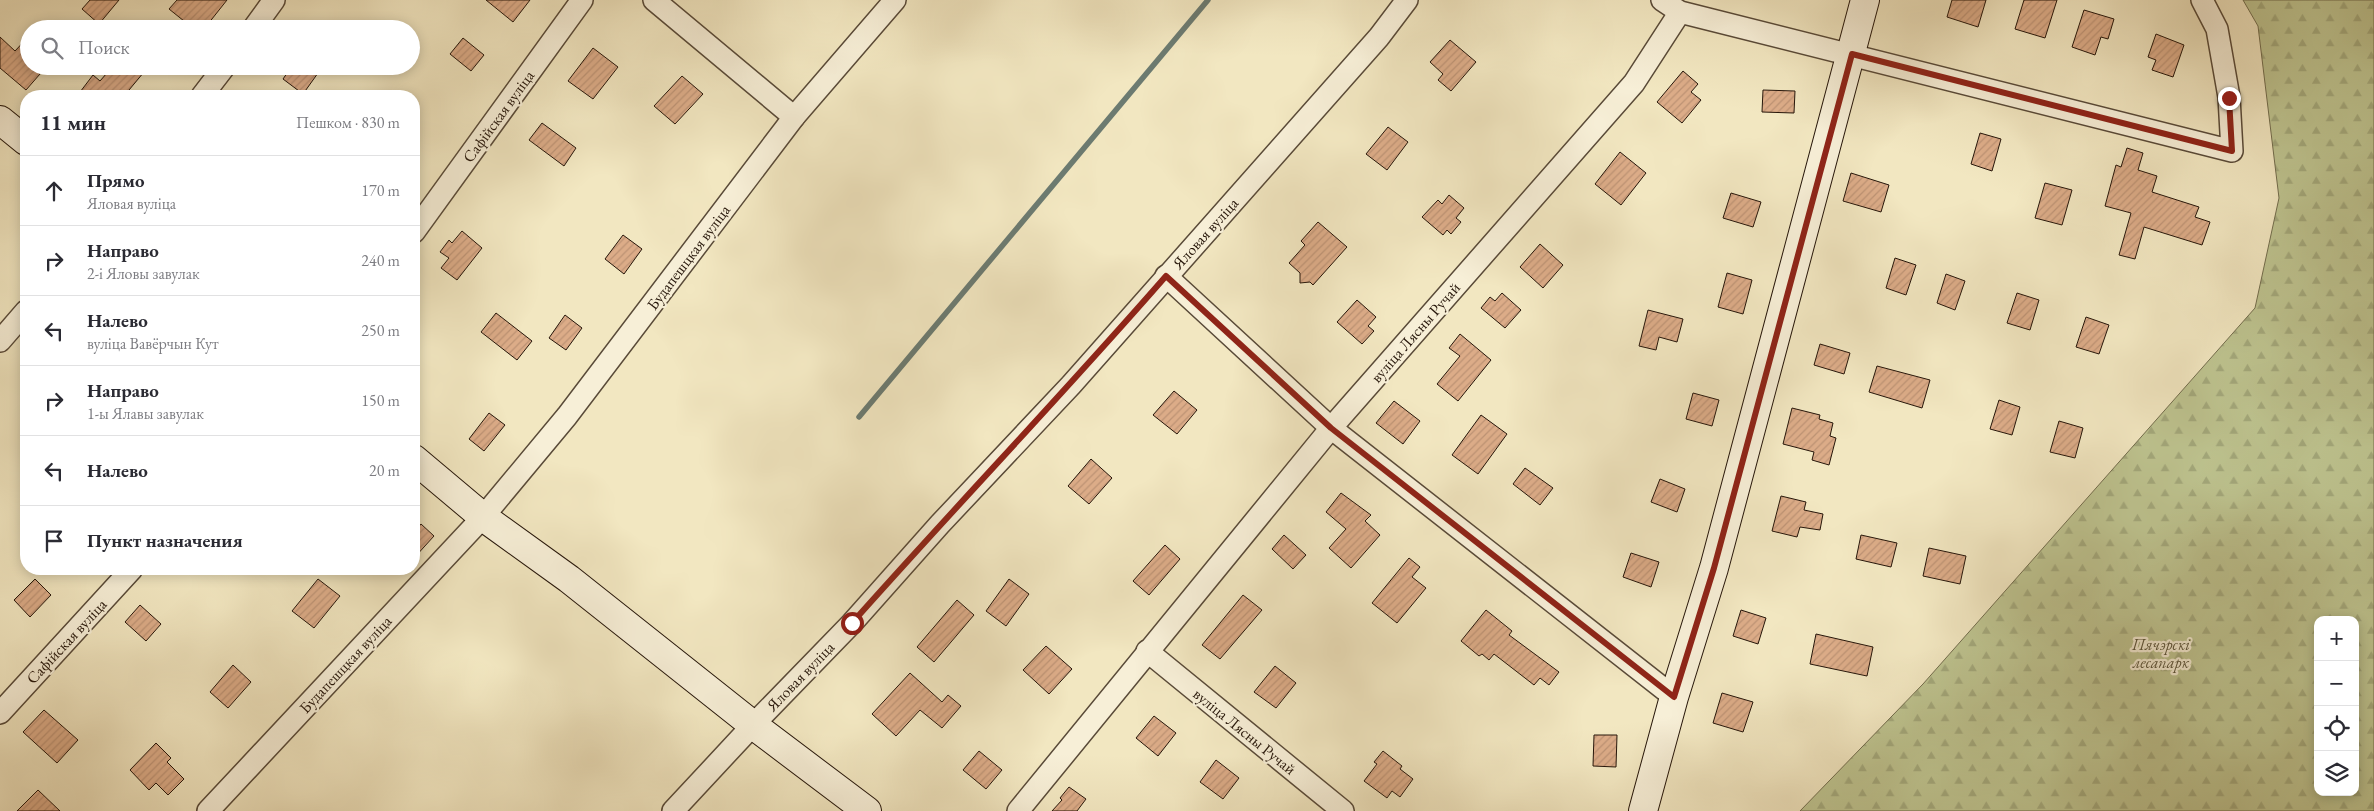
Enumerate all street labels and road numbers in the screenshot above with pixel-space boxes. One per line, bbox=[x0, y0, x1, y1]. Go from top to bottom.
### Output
street label: Сафійская вуліца bbox=[458, 65, 539, 167]
street label: Яловая вуліца bbox=[1167, 193, 1243, 274]
street label: Будапешцкая вуліца bbox=[642, 200, 735, 314]
street label: вуліца Лясны Ручай bbox=[1366, 277, 1465, 387]
street label: Сафійская вуліца bbox=[21, 594, 112, 688]
street label: Будапешцкая вуліца bbox=[294, 610, 397, 718]
street label: Яловая вуліца bbox=[761, 637, 839, 716]
street label: вуліца Лясны Ручай bbox=[1189, 683, 1301, 780]

